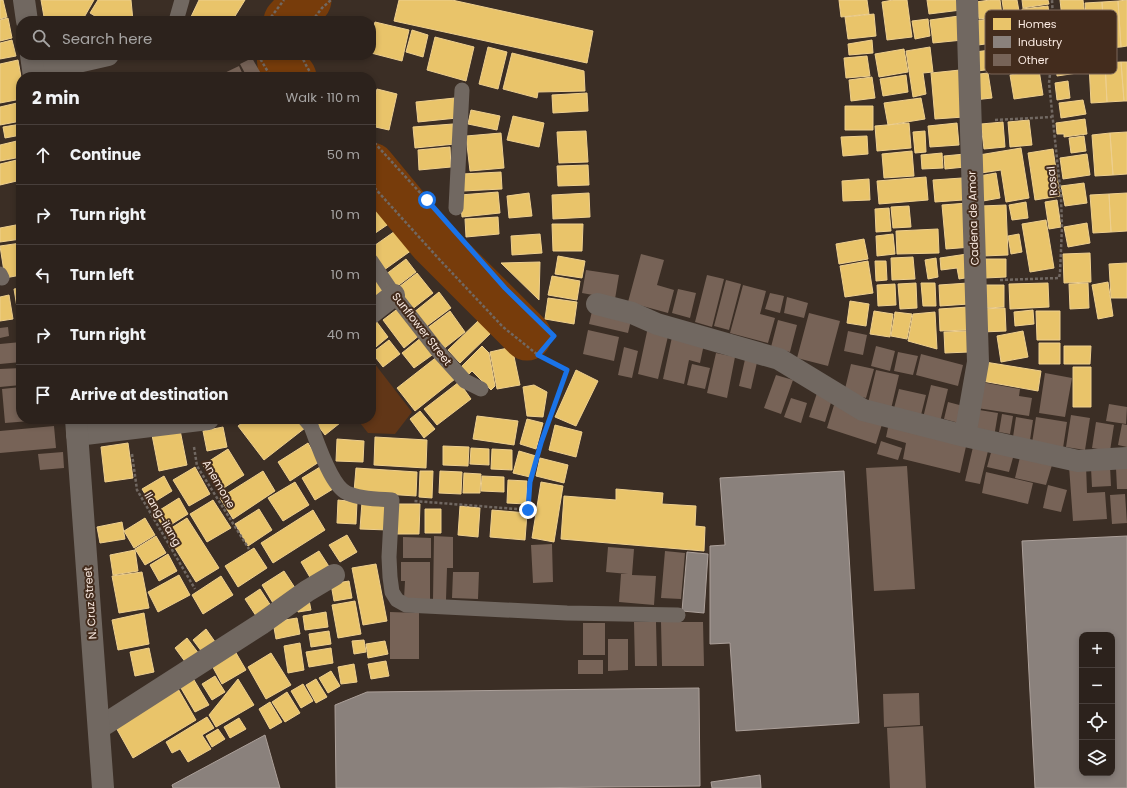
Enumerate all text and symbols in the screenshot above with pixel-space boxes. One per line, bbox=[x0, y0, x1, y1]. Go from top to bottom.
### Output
legend bbox=[985, 10, 1117, 74]
search box bbox=[16, 16, 376, 60]
text: Homes bbox=[1018, 16, 1057, 32]
icon: search bbox=[30, 27, 52, 49]
text: Search here bbox=[62, 28, 152, 49]
text: Industry bbox=[1018, 34, 1063, 50]
text: Other bbox=[1018, 52, 1049, 68]
text: 2 min bbox=[32, 86, 80, 110]
text: Walk · 110 m bbox=[286, 88, 360, 107]
icon: ahead bbox=[32, 144, 54, 166]
text: Continue bbox=[70, 144, 141, 165]
text: 50 m bbox=[327, 145, 360, 164]
street label: Rosal bbox=[1042, 165, 1062, 197]
street label: Cadena de Amor bbox=[963, 170, 983, 266]
route start bbox=[418, 191, 436, 209]
icon: right bbox=[32, 204, 54, 226]
text: Turn right bbox=[70, 204, 146, 225]
text: 10 m bbox=[331, 205, 360, 224]
icon: left bbox=[32, 264, 54, 286]
text: Turn left bbox=[70, 264, 134, 285]
text: 10 m bbox=[331, 265, 360, 284]
street label: Sunflower Street bbox=[388, 289, 456, 369]
icon: right bbox=[32, 324, 54, 346]
text: Turn right bbox=[70, 324, 146, 345]
text: 40 m bbox=[327, 325, 360, 344]
icon: arrive bbox=[32, 384, 54, 406]
text: Arrive at destination bbox=[70, 384, 228, 405]
street label: Anemone bbox=[199, 457, 239, 511]
street label: Ilang-ilang bbox=[141, 489, 185, 549]
route end bbox=[519, 501, 537, 519]
street label: N. Cruz Street bbox=[79, 566, 101, 640]
map controls bbox=[1079, 632, 1115, 776]
button: + bbox=[1079, 632, 1115, 668]
button: − bbox=[1079, 668, 1115, 704]
button: locate bbox=[1079, 704, 1115, 740]
button: layers bbox=[1079, 740, 1115, 776]

